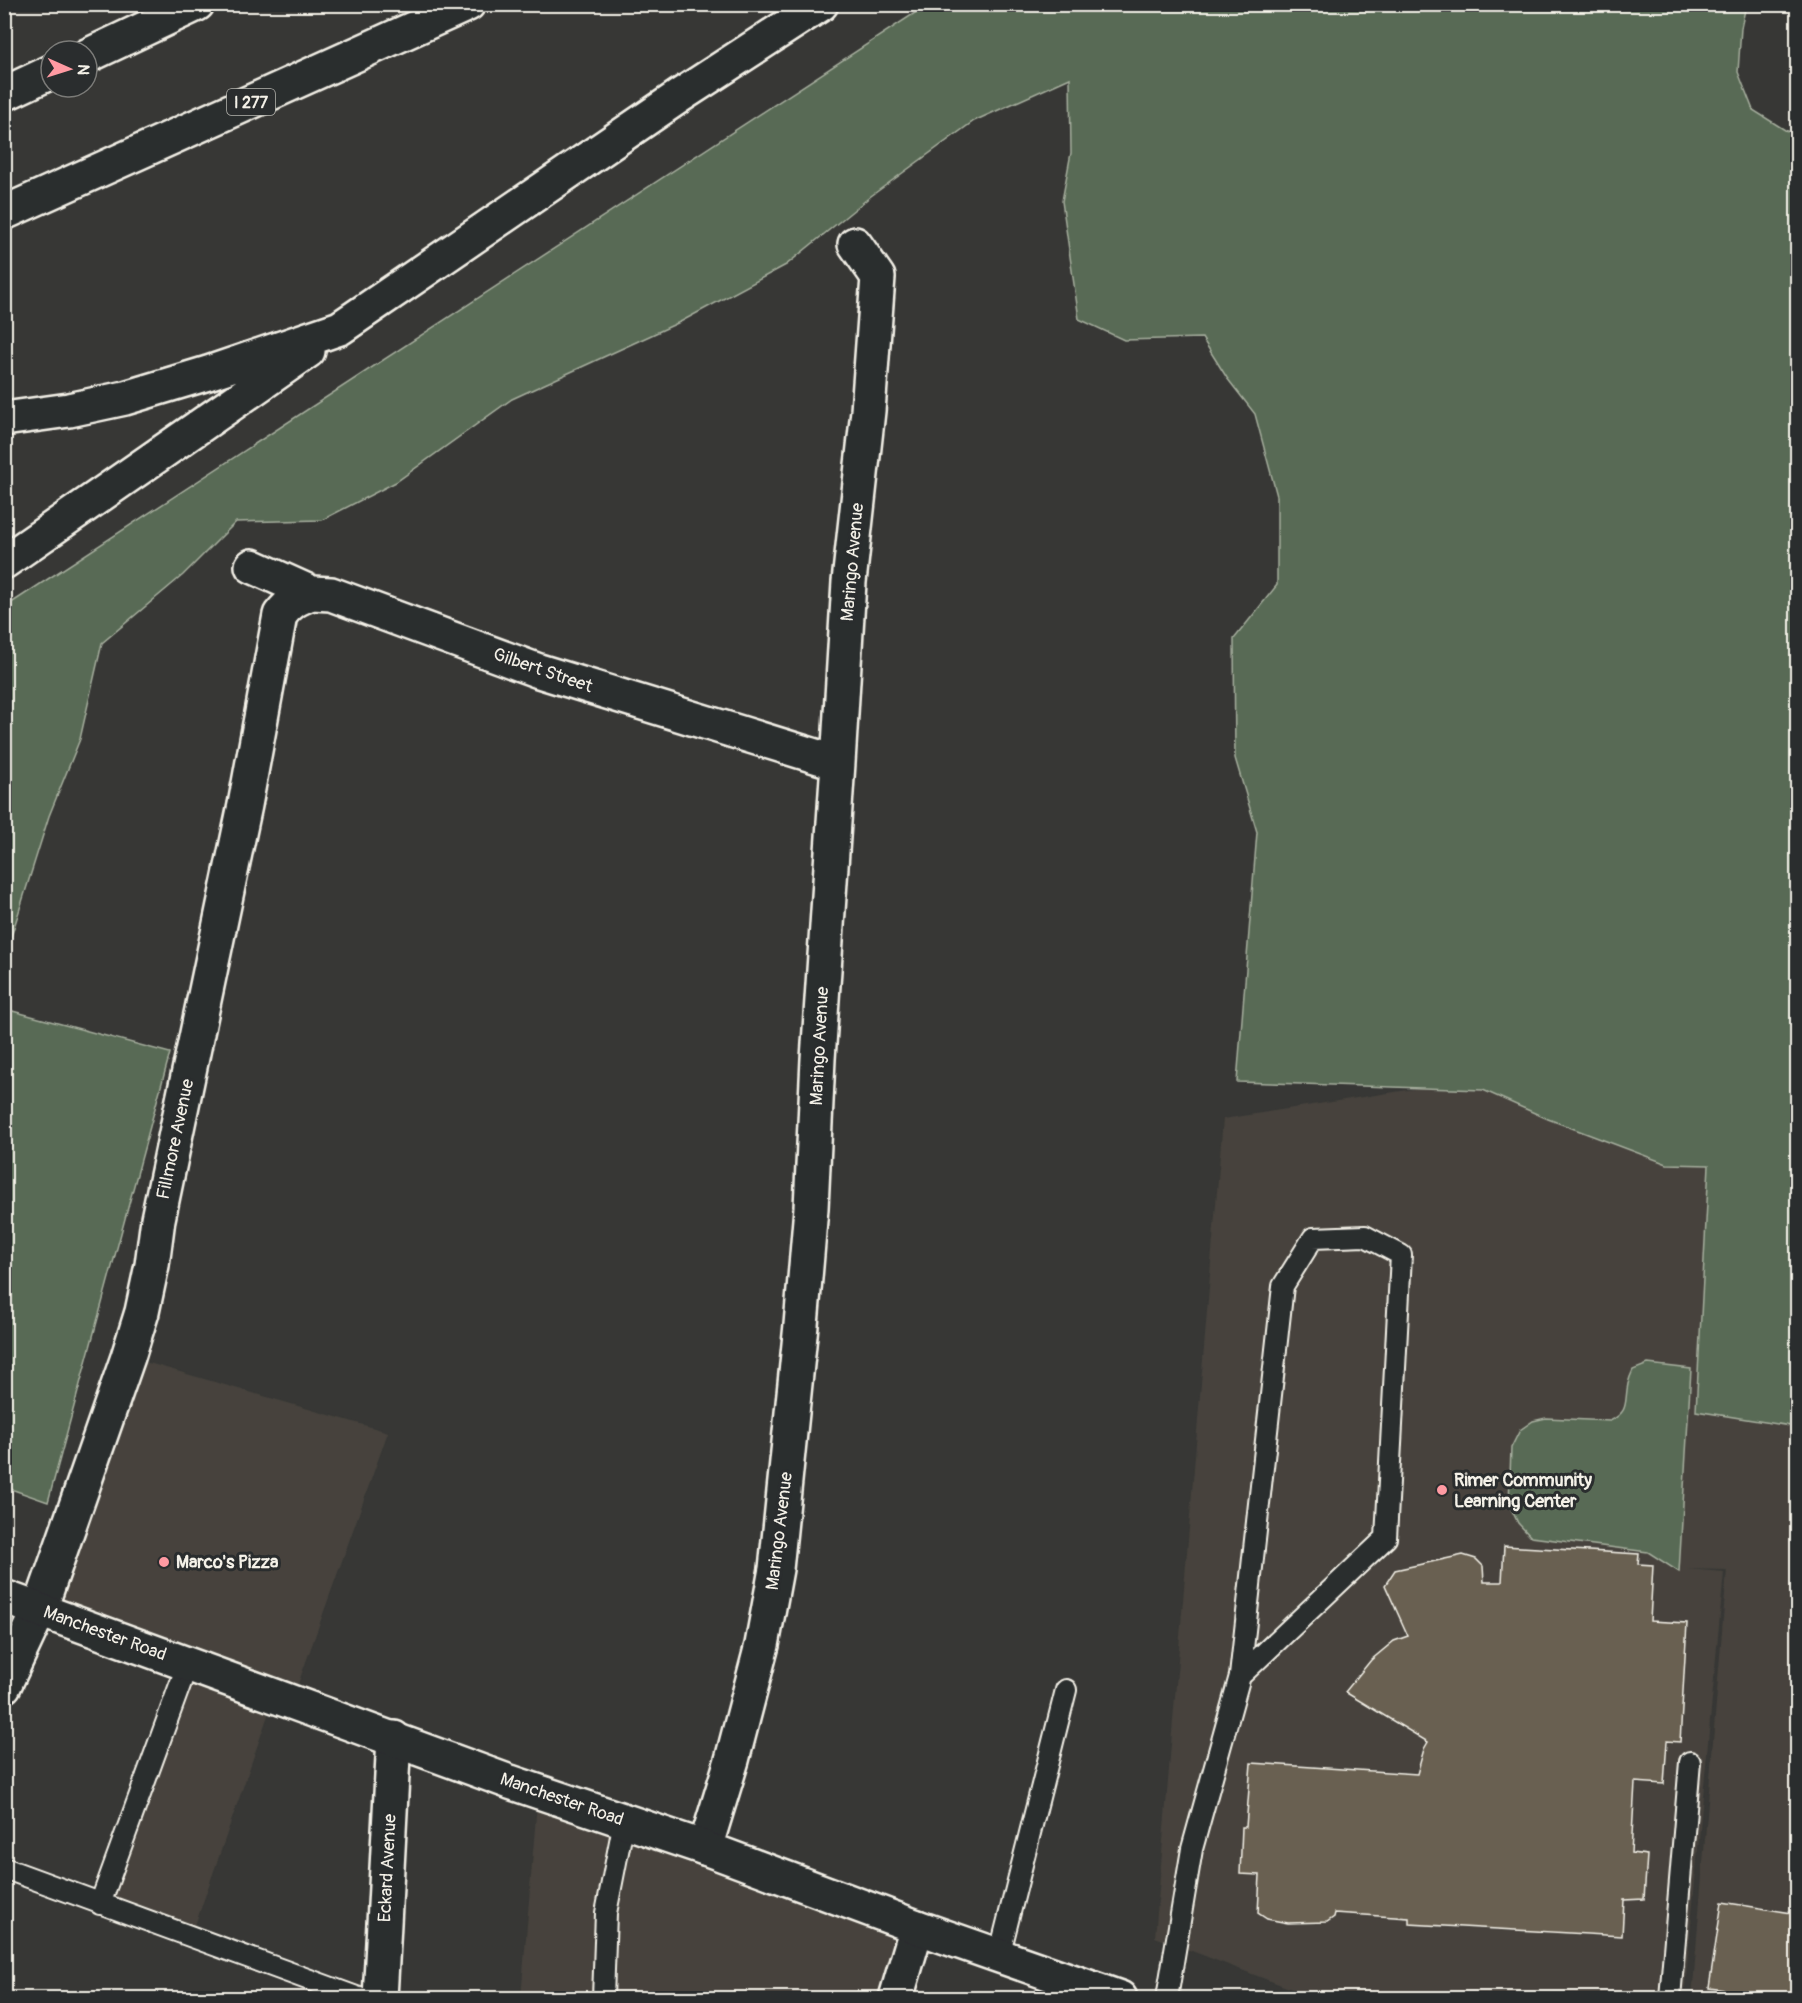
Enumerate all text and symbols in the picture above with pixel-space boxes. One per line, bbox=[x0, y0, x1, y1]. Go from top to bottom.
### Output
north arrow bbox=[39, 39, 99, 99]
text: N bbox=[73, 64, 93, 76]
road number: I 277 bbox=[227, 89, 275, 115]
street label: Maringo Avenue bbox=[836, 502, 869, 622]
street label: Gilbert Street bbox=[490, 643, 596, 698]
street label: Maringo Avenue bbox=[805, 986, 834, 1106]
street label: Fillmore Avenue bbox=[152, 1077, 199, 1201]
place label: Rimer Community Learning Center bbox=[1454, 1469, 1592, 1513]
street label: Maringo Avenue bbox=[761, 1471, 798, 1591]
marker: Rimer Community Learning Center bbox=[1435, 1483, 1449, 1497]
place label: Marco's Pizza bbox=[176, 1551, 279, 1574]
marker: Marco's Pizza bbox=[157, 1555, 171, 1569]
street label: Manchester Road bbox=[40, 1601, 169, 1666]
street label: Manchester Road bbox=[497, 1768, 627, 1831]
street label: Eckard Avenue bbox=[373, 1813, 402, 1923]

